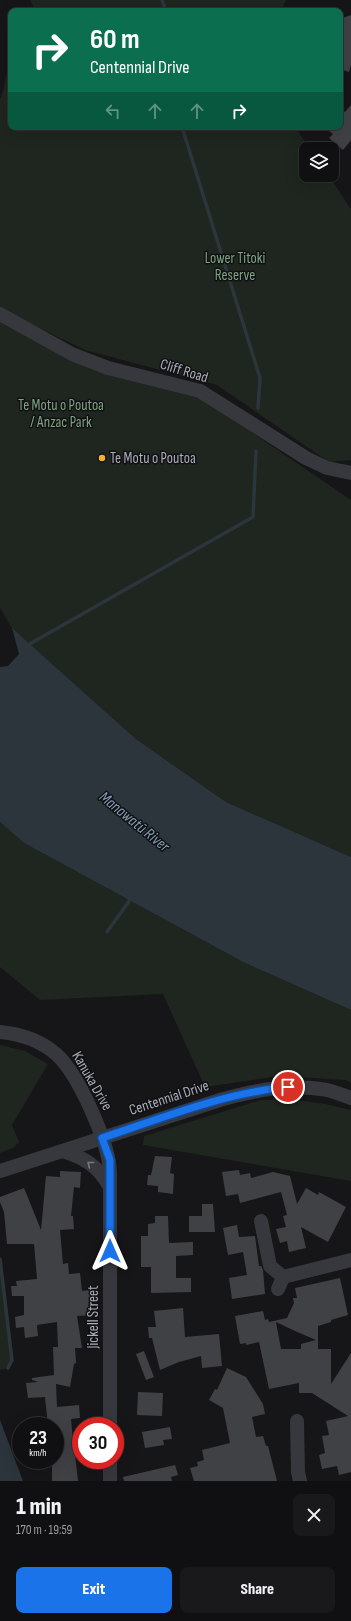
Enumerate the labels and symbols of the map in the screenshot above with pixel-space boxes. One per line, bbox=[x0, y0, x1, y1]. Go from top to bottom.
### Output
park label: Lower Titoki Reserve bbox=[205, 249, 266, 285]
street label: Cliff Road bbox=[158, 355, 210, 387]
park label: Te Motu o Poutoa / Anzac Park bbox=[18, 396, 104, 432]
place label: Te Motu o Poutoa bbox=[110, 449, 196, 468]
marker: Te Motu o Poutoa bbox=[97, 453, 107, 463]
water label: Manawatū River bbox=[95, 788, 173, 856]
street label: Kanuka Drive bbox=[67, 1048, 117, 1114]
pin bbox=[271, 1070, 305, 1104]
street label: Centennial Drive bbox=[127, 1076, 211, 1120]
one-way arrow bbox=[88, 1161, 95, 1168]
position arrow bbox=[89, 1230, 131, 1272]
street label: Jickell Street bbox=[84, 1285, 103, 1350]
speed limit sign: 30 bbox=[72, 1417, 124, 1469]

